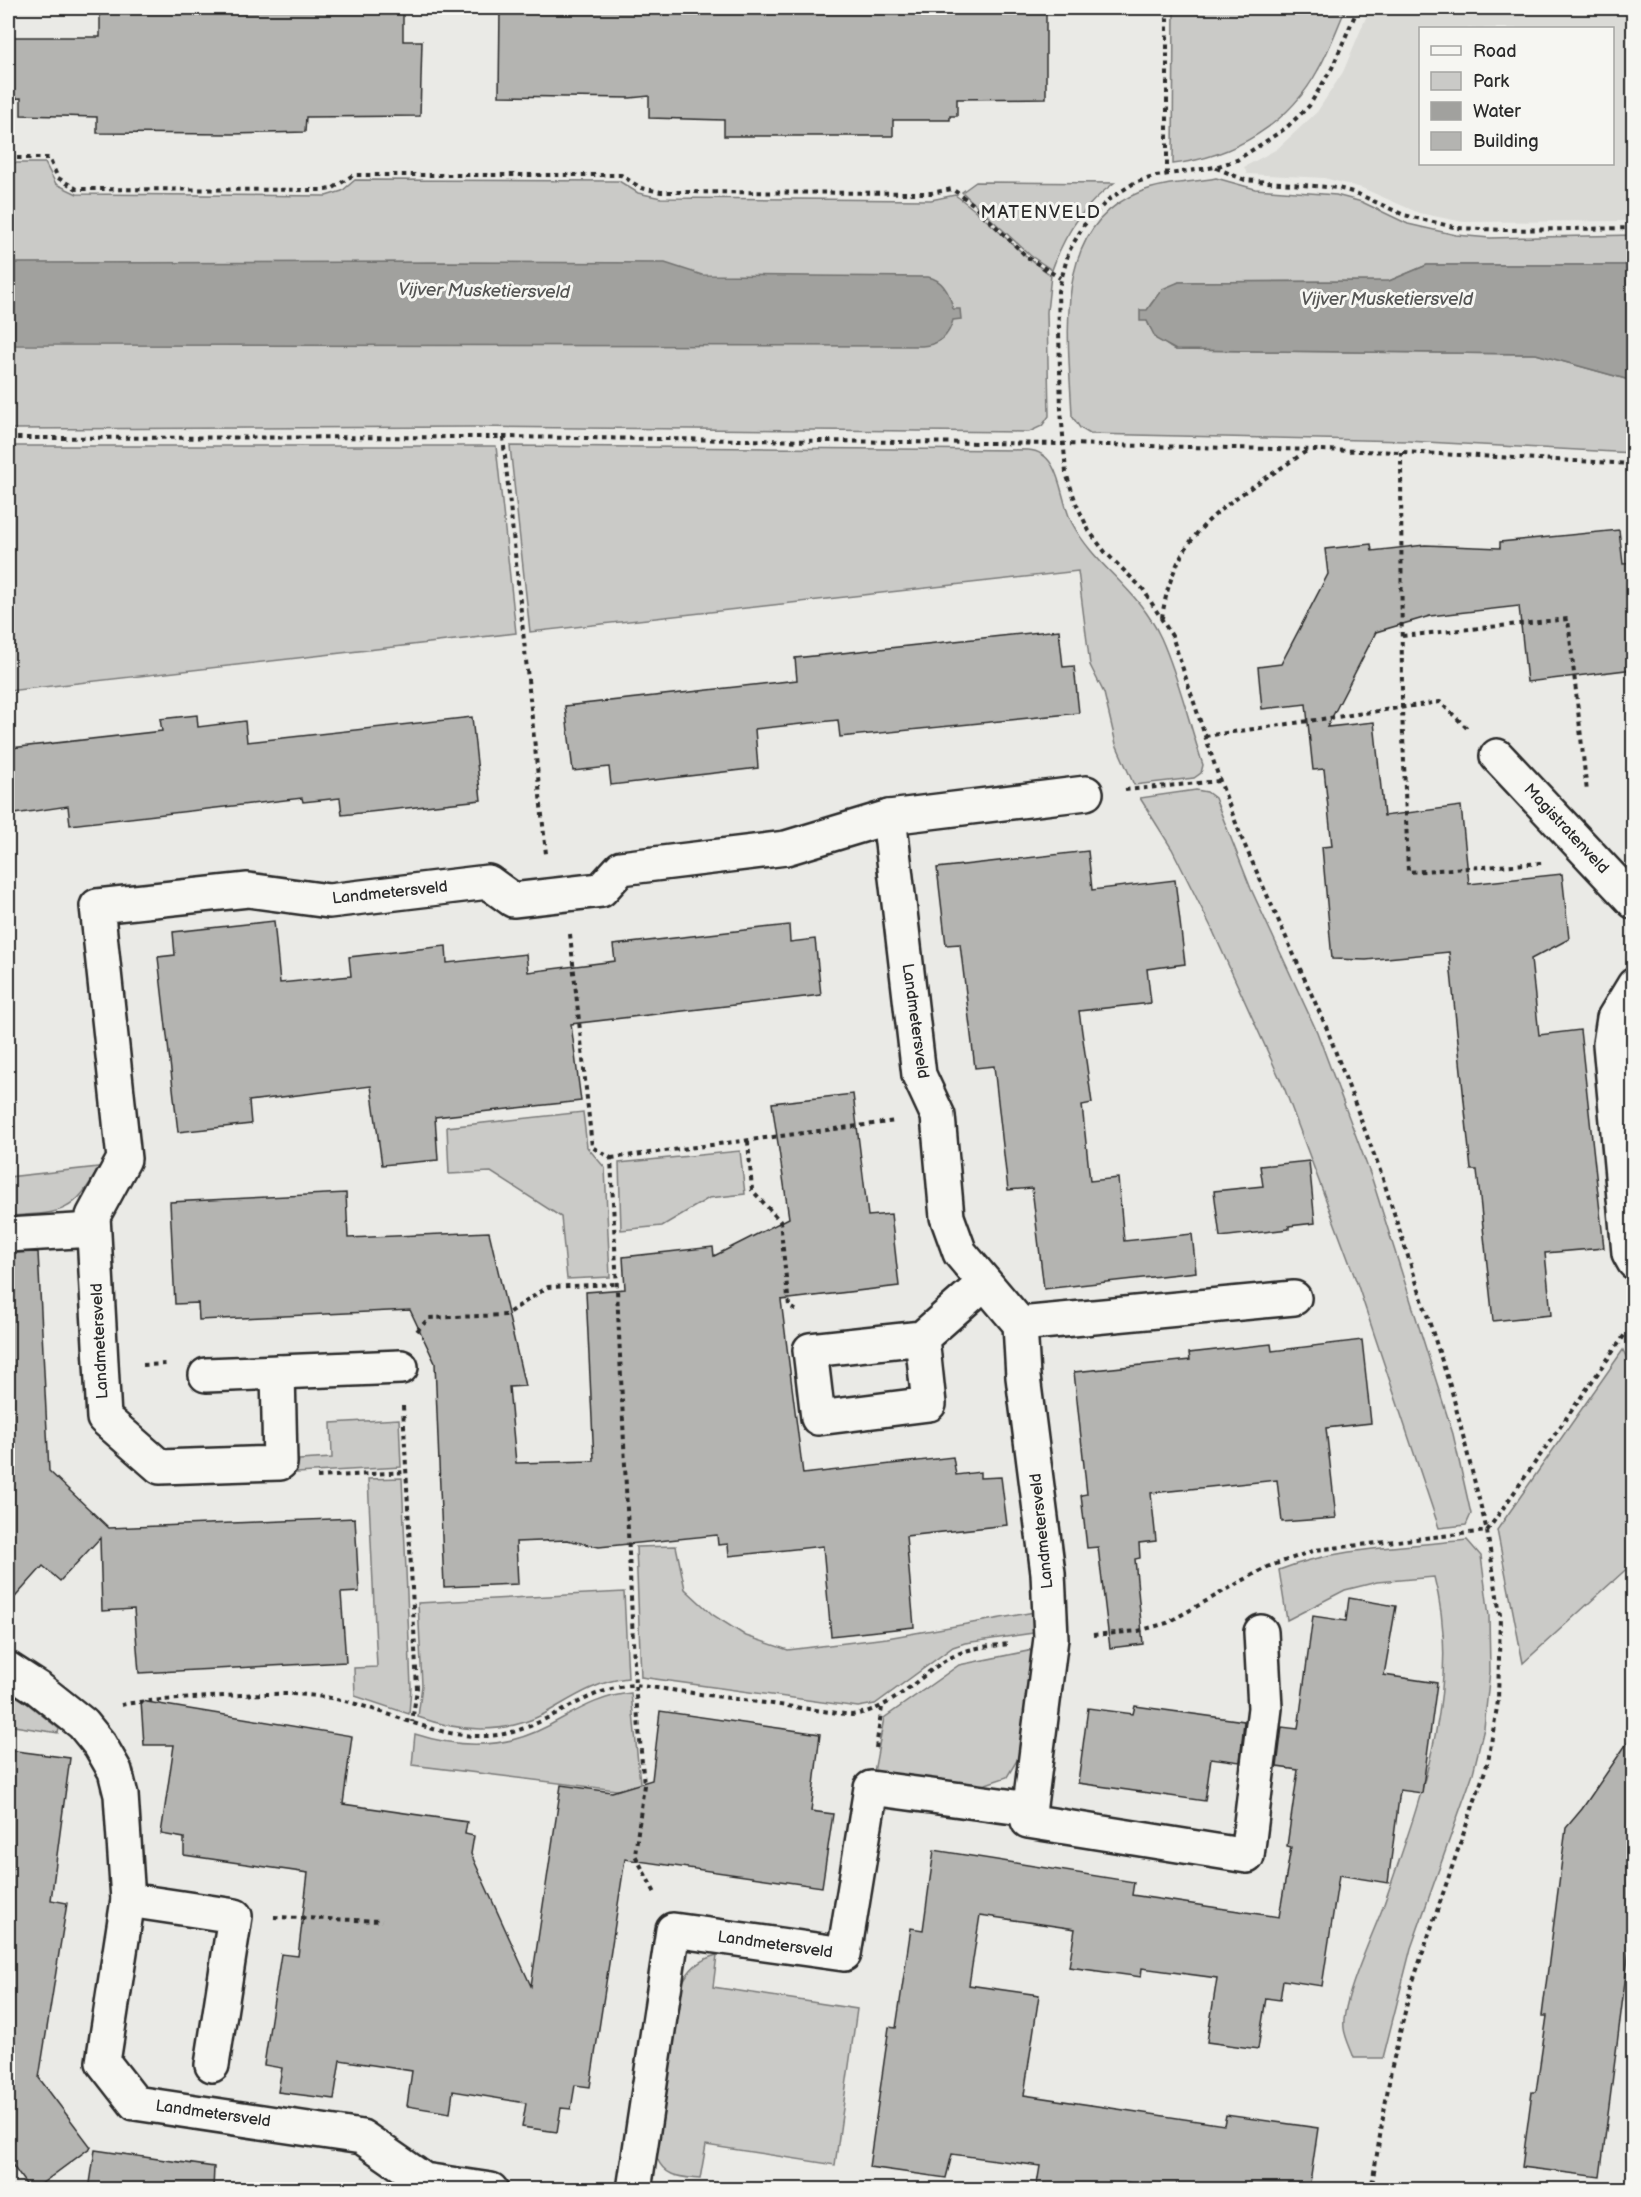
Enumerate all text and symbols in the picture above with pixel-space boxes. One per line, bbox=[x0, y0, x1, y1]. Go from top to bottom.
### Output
legend bbox=[1419, 27, 1614, 165]
text: Road bbox=[1473, 41, 1517, 62]
text: Park bbox=[1473, 71, 1509, 92]
text: Water bbox=[1473, 101, 1521, 122]
text: Building bbox=[1473, 131, 1539, 152]
district label: MATENVELD bbox=[981, 202, 1101, 223]
water label: Vijver Musketiersveld bbox=[398, 279, 571, 303]
water label: Vijver Musketiersveld bbox=[1301, 289, 1474, 310]
street label: Magistratenveld bbox=[1520, 780, 1612, 878]
street label: Landmetersveld bbox=[331, 877, 449, 909]
street label: Landmetersveld bbox=[898, 962, 932, 1080]
street label: Landmetersveld bbox=[87, 1283, 113, 1399]
street label: Landmetersveld bbox=[1026, 1472, 1058, 1590]
street label: Landmetersveld bbox=[716, 1928, 834, 1962]
street label: Landmetersveld bbox=[154, 2097, 272, 2131]

